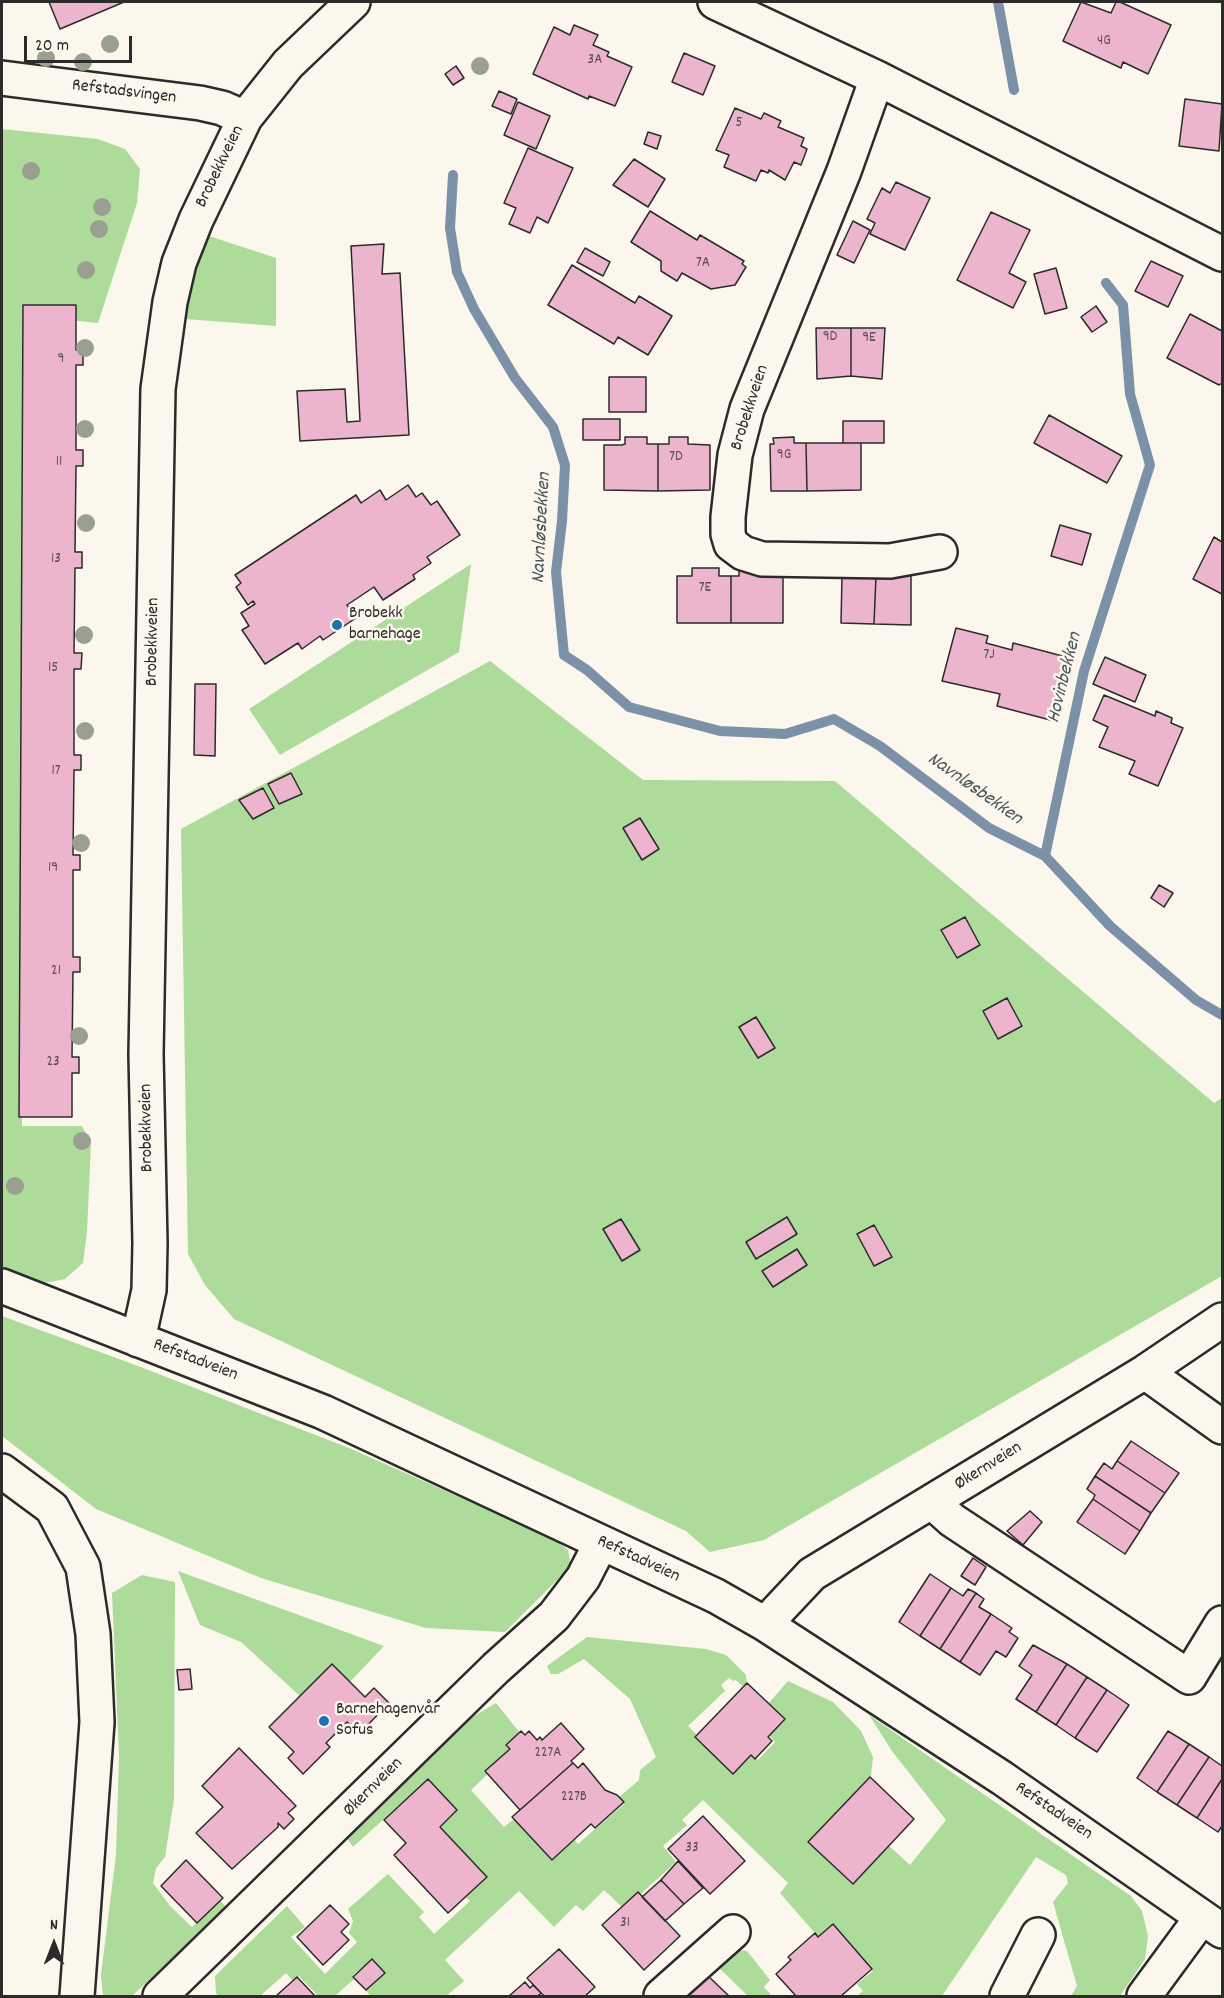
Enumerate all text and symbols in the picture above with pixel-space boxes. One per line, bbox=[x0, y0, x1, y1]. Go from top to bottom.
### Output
scale bar bbox=[27, 24, 135, 62]
house number: 4G bbox=[1097, 33, 1111, 51]
text: 20 m bbox=[35, 34, 69, 59]
house number: 3A bbox=[588, 52, 602, 70]
street label: Refstadsvingen bbox=[71, 76, 177, 110]
house number: 5 bbox=[736, 115, 742, 133]
street label: Brobekkveien bbox=[192, 122, 250, 212]
house number: 7A bbox=[696, 255, 710, 273]
house number: 9D bbox=[823, 329, 837, 347]
house number: 9E bbox=[862, 330, 876, 348]
house number: 9 bbox=[58, 351, 64, 369]
street label: Brobekkveien bbox=[727, 363, 775, 453]
house number: 9G bbox=[777, 447, 791, 465]
house number: 7D bbox=[669, 449, 683, 467]
house number: 11 bbox=[56, 454, 62, 472]
water label: Navnløsbekken bbox=[528, 472, 558, 584]
house number: 13 bbox=[51, 551, 61, 569]
house number: 7E bbox=[699, 580, 711, 598]
street label: Brobekkveien bbox=[142, 597, 166, 687]
place label: Brobekk barnehage bbox=[349, 604, 421, 646]
marker: Brobekk barnehage bbox=[330, 618, 344, 632]
water label: Hovinbekken bbox=[1043, 630, 1089, 726]
house number: 7J bbox=[983, 647, 995, 665]
house number: 15 bbox=[48, 660, 58, 678]
water label: Navnløsbekken bbox=[922, 748, 1026, 832]
house number: 17 bbox=[51, 763, 61, 781]
house number: 19 bbox=[48, 860, 58, 878]
house number: 21 bbox=[51, 963, 61, 981]
house number: 23 bbox=[46, 1054, 60, 1072]
street label: Brobekkveien bbox=[136, 1083, 160, 1173]
street label: Refstadveien bbox=[150, 1335, 240, 1387]
street label: Økernveien bbox=[951, 1438, 1027, 1496]
street label: Refstadveien bbox=[593, 1531, 683, 1589]
place label: Barnehagenvår Sofus bbox=[336, 1700, 440, 1742]
marker: Barnehagenvår Sofus bbox=[317, 1714, 331, 1728]
house number: 227A bbox=[534, 1745, 562, 1763]
street label: Økernveien bbox=[340, 1754, 408, 1822]
street label: Refstadveien bbox=[1010, 1778, 1096, 1846]
house number: 227B bbox=[561, 1789, 587, 1807]
house number: 33 bbox=[685, 1840, 699, 1858]
north arrow bbox=[24, 1914, 84, 1974]
text: N bbox=[50, 1914, 58, 1937]
house number: 31 bbox=[620, 1915, 630, 1933]

